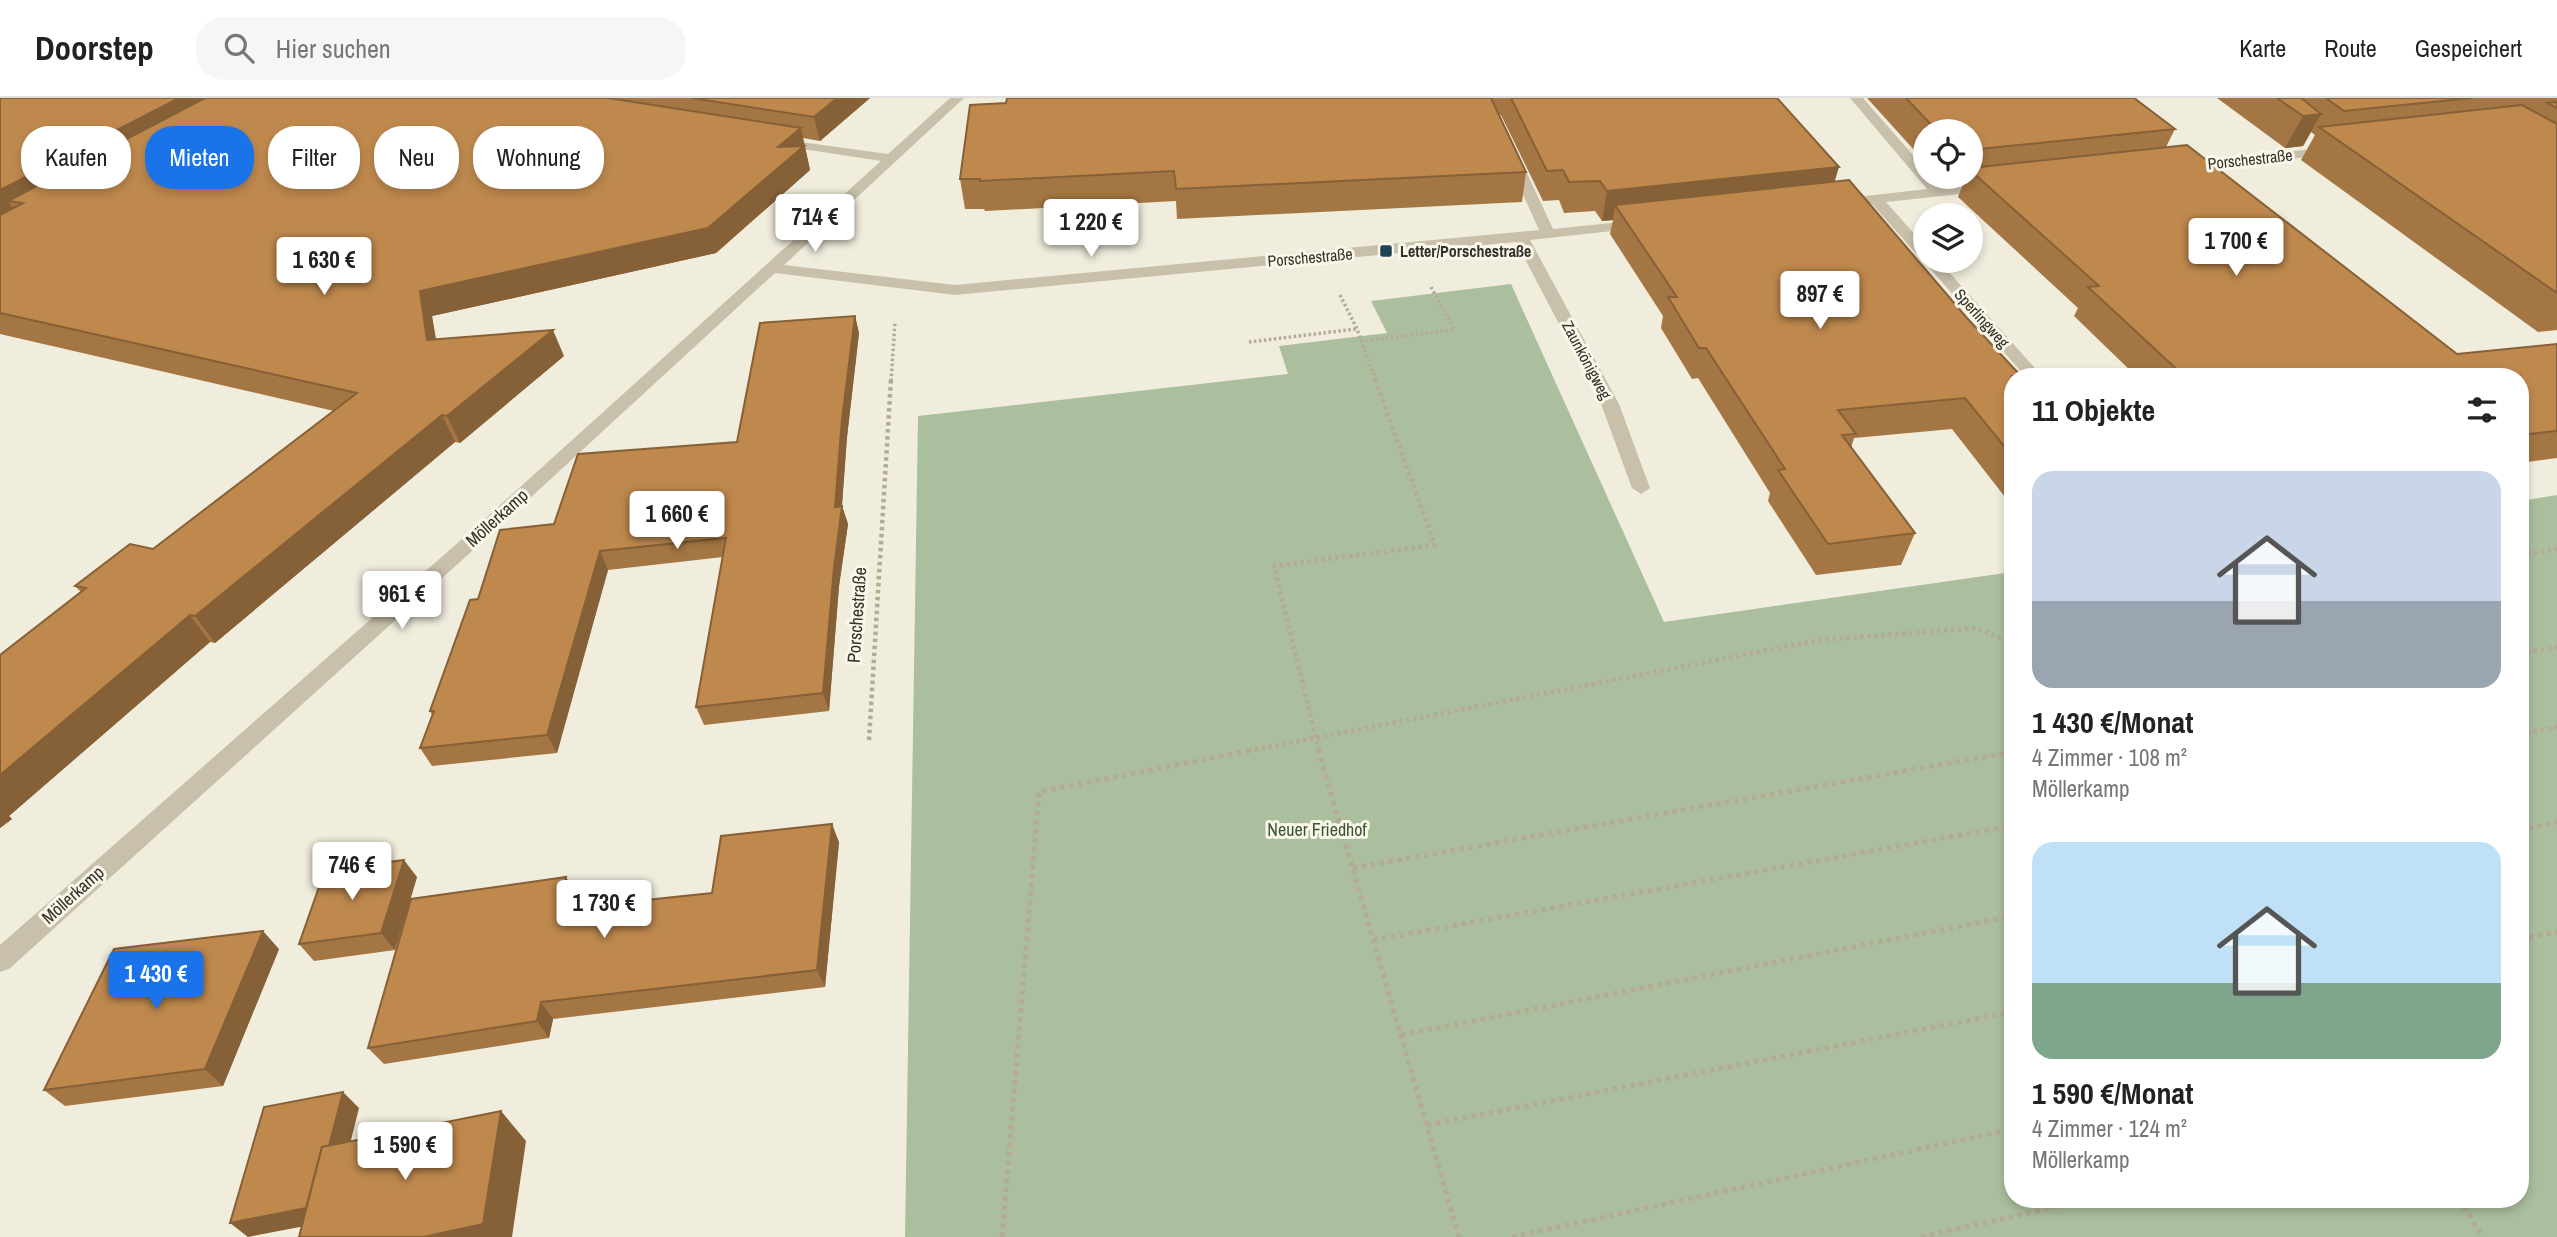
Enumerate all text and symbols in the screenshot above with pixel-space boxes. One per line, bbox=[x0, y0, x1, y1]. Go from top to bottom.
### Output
search box bbox=[196, 17, 686, 80]
text: Doorstep bbox=[35, 26, 154, 70]
icon: search bbox=[220, 29, 258, 67]
text: Hier suchen bbox=[276, 31, 391, 66]
text: Karte bbox=[2239, 32, 2286, 64]
text: Route bbox=[2324, 32, 2377, 64]
text: Gespeichert bbox=[2415, 32, 2522, 64]
map controls bbox=[1913, 119, 1983, 273]
button: locate bbox=[1913, 119, 1983, 189]
chip: Kaufen bbox=[21, 126, 131, 189]
chip: Mieten bbox=[145, 126, 254, 189]
chip: Filter bbox=[268, 126, 360, 189]
chip: Neu bbox=[374, 126, 459, 189]
chip: Wohnung bbox=[473, 126, 604, 189]
street label: Porschestraße bbox=[2206, 144, 2294, 174]
pin: 714 € bbox=[766, 194, 864, 254]
pin: 1 220 € bbox=[1026, 200, 1156, 259]
text: 714 € bbox=[791, 201, 839, 232]
button: layers bbox=[1913, 203, 1983, 273]
text: 1 220 € bbox=[1060, 206, 1122, 237]
pin: 1 700 € bbox=[2171, 218, 2301, 278]
text: 1 700 € bbox=[2205, 225, 2267, 256]
pin: 1 630 € bbox=[259, 238, 389, 297]
place label: Letter/Porschestraße bbox=[1400, 240, 1531, 262]
street label: Porschestraße bbox=[1267, 242, 1353, 272]
marker: Letter/Porschestraße bbox=[1378, 243, 1394, 259]
text: 1 630 € bbox=[293, 244, 355, 275]
pin: 897 € bbox=[1771, 272, 1869, 331]
text: 897 € bbox=[1796, 278, 1844, 309]
street label: Sperlingweg bbox=[1949, 284, 2015, 353]
street label: Zaunkönigweg bbox=[1557, 317, 1617, 404]
text: 11 Objekte bbox=[2032, 390, 2155, 430]
icon: filters bbox=[2463, 391, 2501, 429]
street label: Möllerkamp bbox=[460, 483, 533, 552]
pin: 1 660 € bbox=[612, 491, 742, 551]
text: 1 660 € bbox=[646, 498, 708, 529]
icon: home bbox=[2204, 517, 2330, 643]
street label: Porschestraße bbox=[841, 566, 872, 664]
pin: 961 € bbox=[353, 572, 451, 631]
text: 961 € bbox=[378, 578, 426, 609]
text: 1 430 €/Monat bbox=[2032, 702, 2193, 742]
text: 4 Zimmer · 108 m² bbox=[2032, 742, 2187, 773]
text: Möllerkamp bbox=[2032, 773, 2129, 804]
park label: Neuer Friedhof bbox=[1267, 817, 1368, 842]
pin: 746 € bbox=[303, 842, 401, 902]
text: 746 € bbox=[328, 849, 376, 880]
street label: Möllerkamp bbox=[36, 860, 109, 929]
pin: 1 730 € bbox=[539, 880, 669, 940]
text: 1 730 € bbox=[573, 887, 635, 918]
icon: home bbox=[2204, 888, 2330, 1014]
pin: 1 430 € bbox=[91, 951, 221, 1011]
text: 1 430 € bbox=[125, 958, 187, 989]
text: 1 590 €/Monat bbox=[2032, 1073, 2193, 1113]
text: 4 Zimmer · 124 m² bbox=[2032, 1113, 2187, 1144]
pin: 1 590 € bbox=[340, 1122, 470, 1182]
text: 1 590 € bbox=[374, 1129, 436, 1160]
text: Möllerkamp bbox=[2032, 1144, 2129, 1175]

